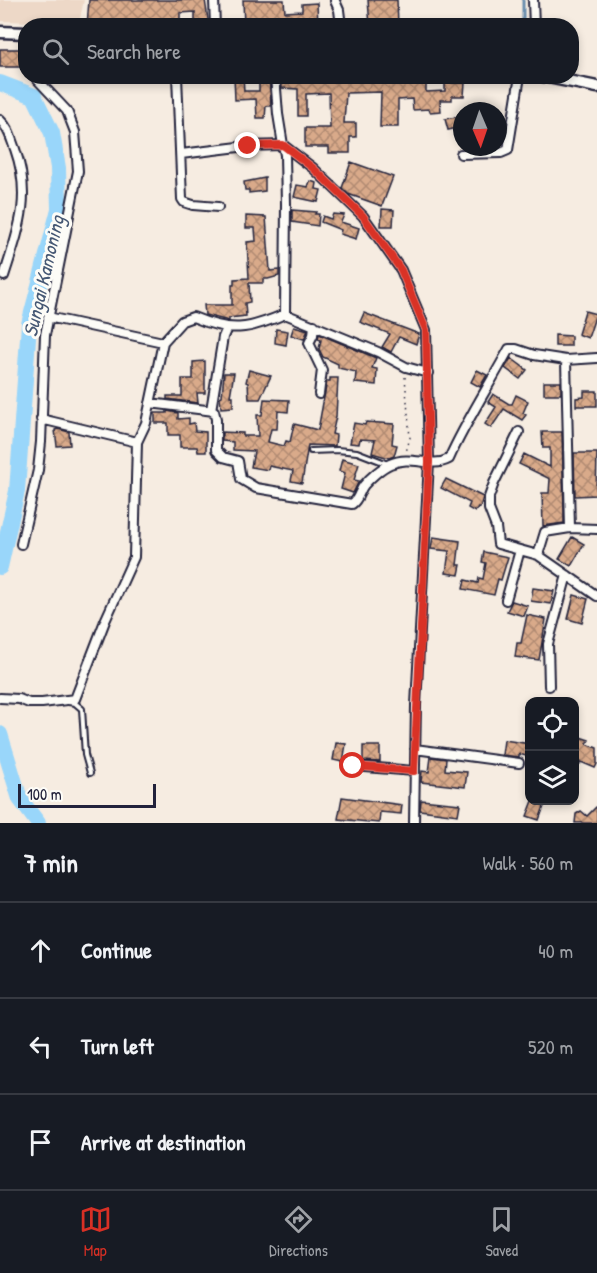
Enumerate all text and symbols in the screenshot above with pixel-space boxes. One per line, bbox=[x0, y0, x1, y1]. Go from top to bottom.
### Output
search box bbox=[18, 18, 579, 84]
icon: search bbox=[39, 35, 72, 68]
text: Search here bbox=[87, 36, 181, 66]
north arrow bbox=[453, 102, 507, 156]
route end bbox=[234, 132, 260, 158]
water label: Sungai Kamoning bbox=[16, 212, 71, 339]
map controls bbox=[525, 697, 579, 805]
button: locate bbox=[525, 697, 579, 751]
button: layers bbox=[525, 751, 579, 805]
route start bbox=[339, 752, 365, 778]
scale bar bbox=[18, 781, 156, 808]
text: 100 m bbox=[27, 783, 62, 805]
text: 7 min bbox=[24, 845, 78, 880]
text: Walk · 560 m bbox=[482, 849, 573, 876]
icon: ahead bbox=[24, 934, 57, 967]
text: Continue bbox=[81, 935, 152, 965]
text: 40 m bbox=[538, 937, 573, 964]
icon: left bbox=[24, 1030, 57, 1063]
text: Turn left bbox=[81, 1031, 154, 1061]
text: 520 m bbox=[528, 1033, 573, 1060]
icon: arrive bbox=[24, 1126, 57, 1159]
text: Arrive at destination bbox=[81, 1127, 246, 1157]
tab: Map bbox=[79, 1203, 112, 1261]
tab: Directions bbox=[269, 1203, 328, 1261]
tab: Saved bbox=[485, 1203, 518, 1261]

